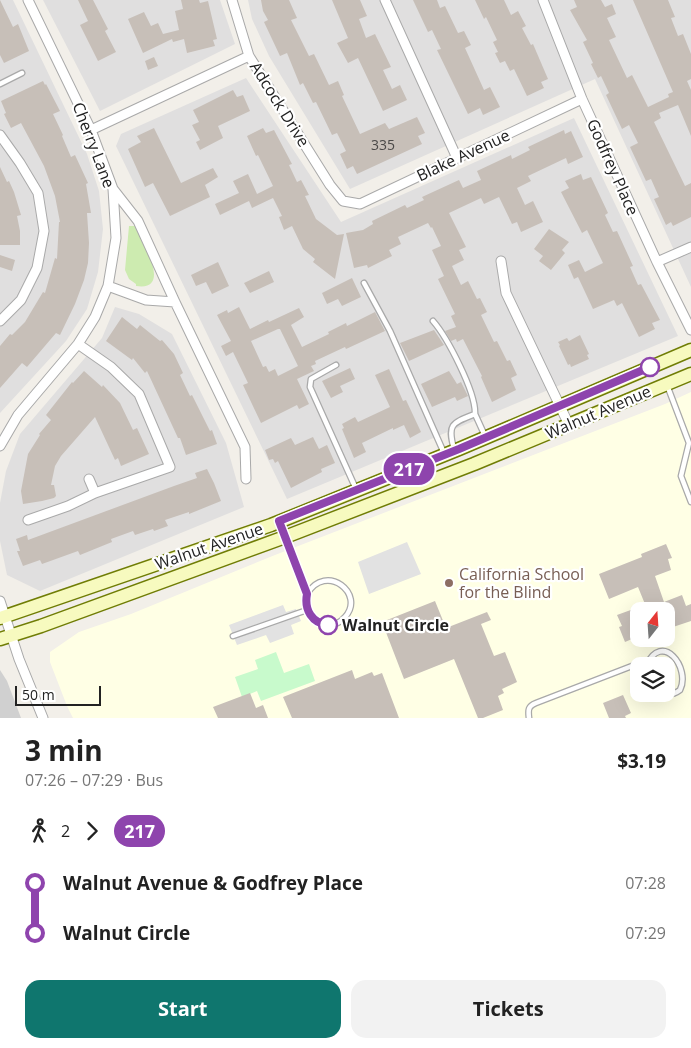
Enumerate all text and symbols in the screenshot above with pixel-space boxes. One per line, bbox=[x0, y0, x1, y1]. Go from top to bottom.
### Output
street label: Adcock Drive bbox=[245, 57, 315, 151]
street label: Cherry Lane bbox=[68, 99, 120, 191]
street label: Godfrey Place bbox=[582, 115, 644, 219]
street label: Blake Avenue bbox=[413, 124, 513, 186]
house number: 335 bbox=[371, 135, 395, 154]
unlabelled marker bbox=[640, 357, 660, 377]
street label: Walnut Avenue bbox=[542, 380, 654, 444]
line badge: 217 bbox=[380, 453, 438, 485]
text: 217 bbox=[394, 457, 424, 481]
street label: Walnut Avenue bbox=[152, 517, 266, 575]
place label: California School for the Blind bbox=[459, 563, 584, 603]
marker: California School for the Blind bbox=[443, 577, 455, 589]
north arrow bbox=[630, 602, 675, 648]
map controls bbox=[630, 602, 675, 702]
place label: Walnut Circle bbox=[342, 614, 449, 636]
marker: Walnut Circle bbox=[318, 615, 338, 635]
button: layers bbox=[630, 657, 675, 702]
scale bar bbox=[15, 683, 101, 706]
text: 50 m bbox=[22, 685, 55, 704]
text: 3 min bbox=[25, 731, 103, 769]
text: $3.19 bbox=[617, 748, 666, 774]
text: 07:26 – 07:29 · Bus bbox=[25, 769, 163, 791]
icon: walk bbox=[25, 817, 53, 845]
icon: forward bbox=[78, 817, 106, 845]
text: 217 bbox=[124, 819, 155, 843]
text: 2 bbox=[61, 820, 70, 842]
text: Walnut Avenue & Godfrey Place bbox=[63, 870, 363, 896]
text: 07:28 bbox=[625, 872, 666, 894]
text: Walnut Circle bbox=[63, 920, 190, 946]
text: 07:29 bbox=[625, 922, 666, 944]
button: Start bbox=[25, 980, 341, 1038]
button: Tickets bbox=[351, 980, 666, 1038]

